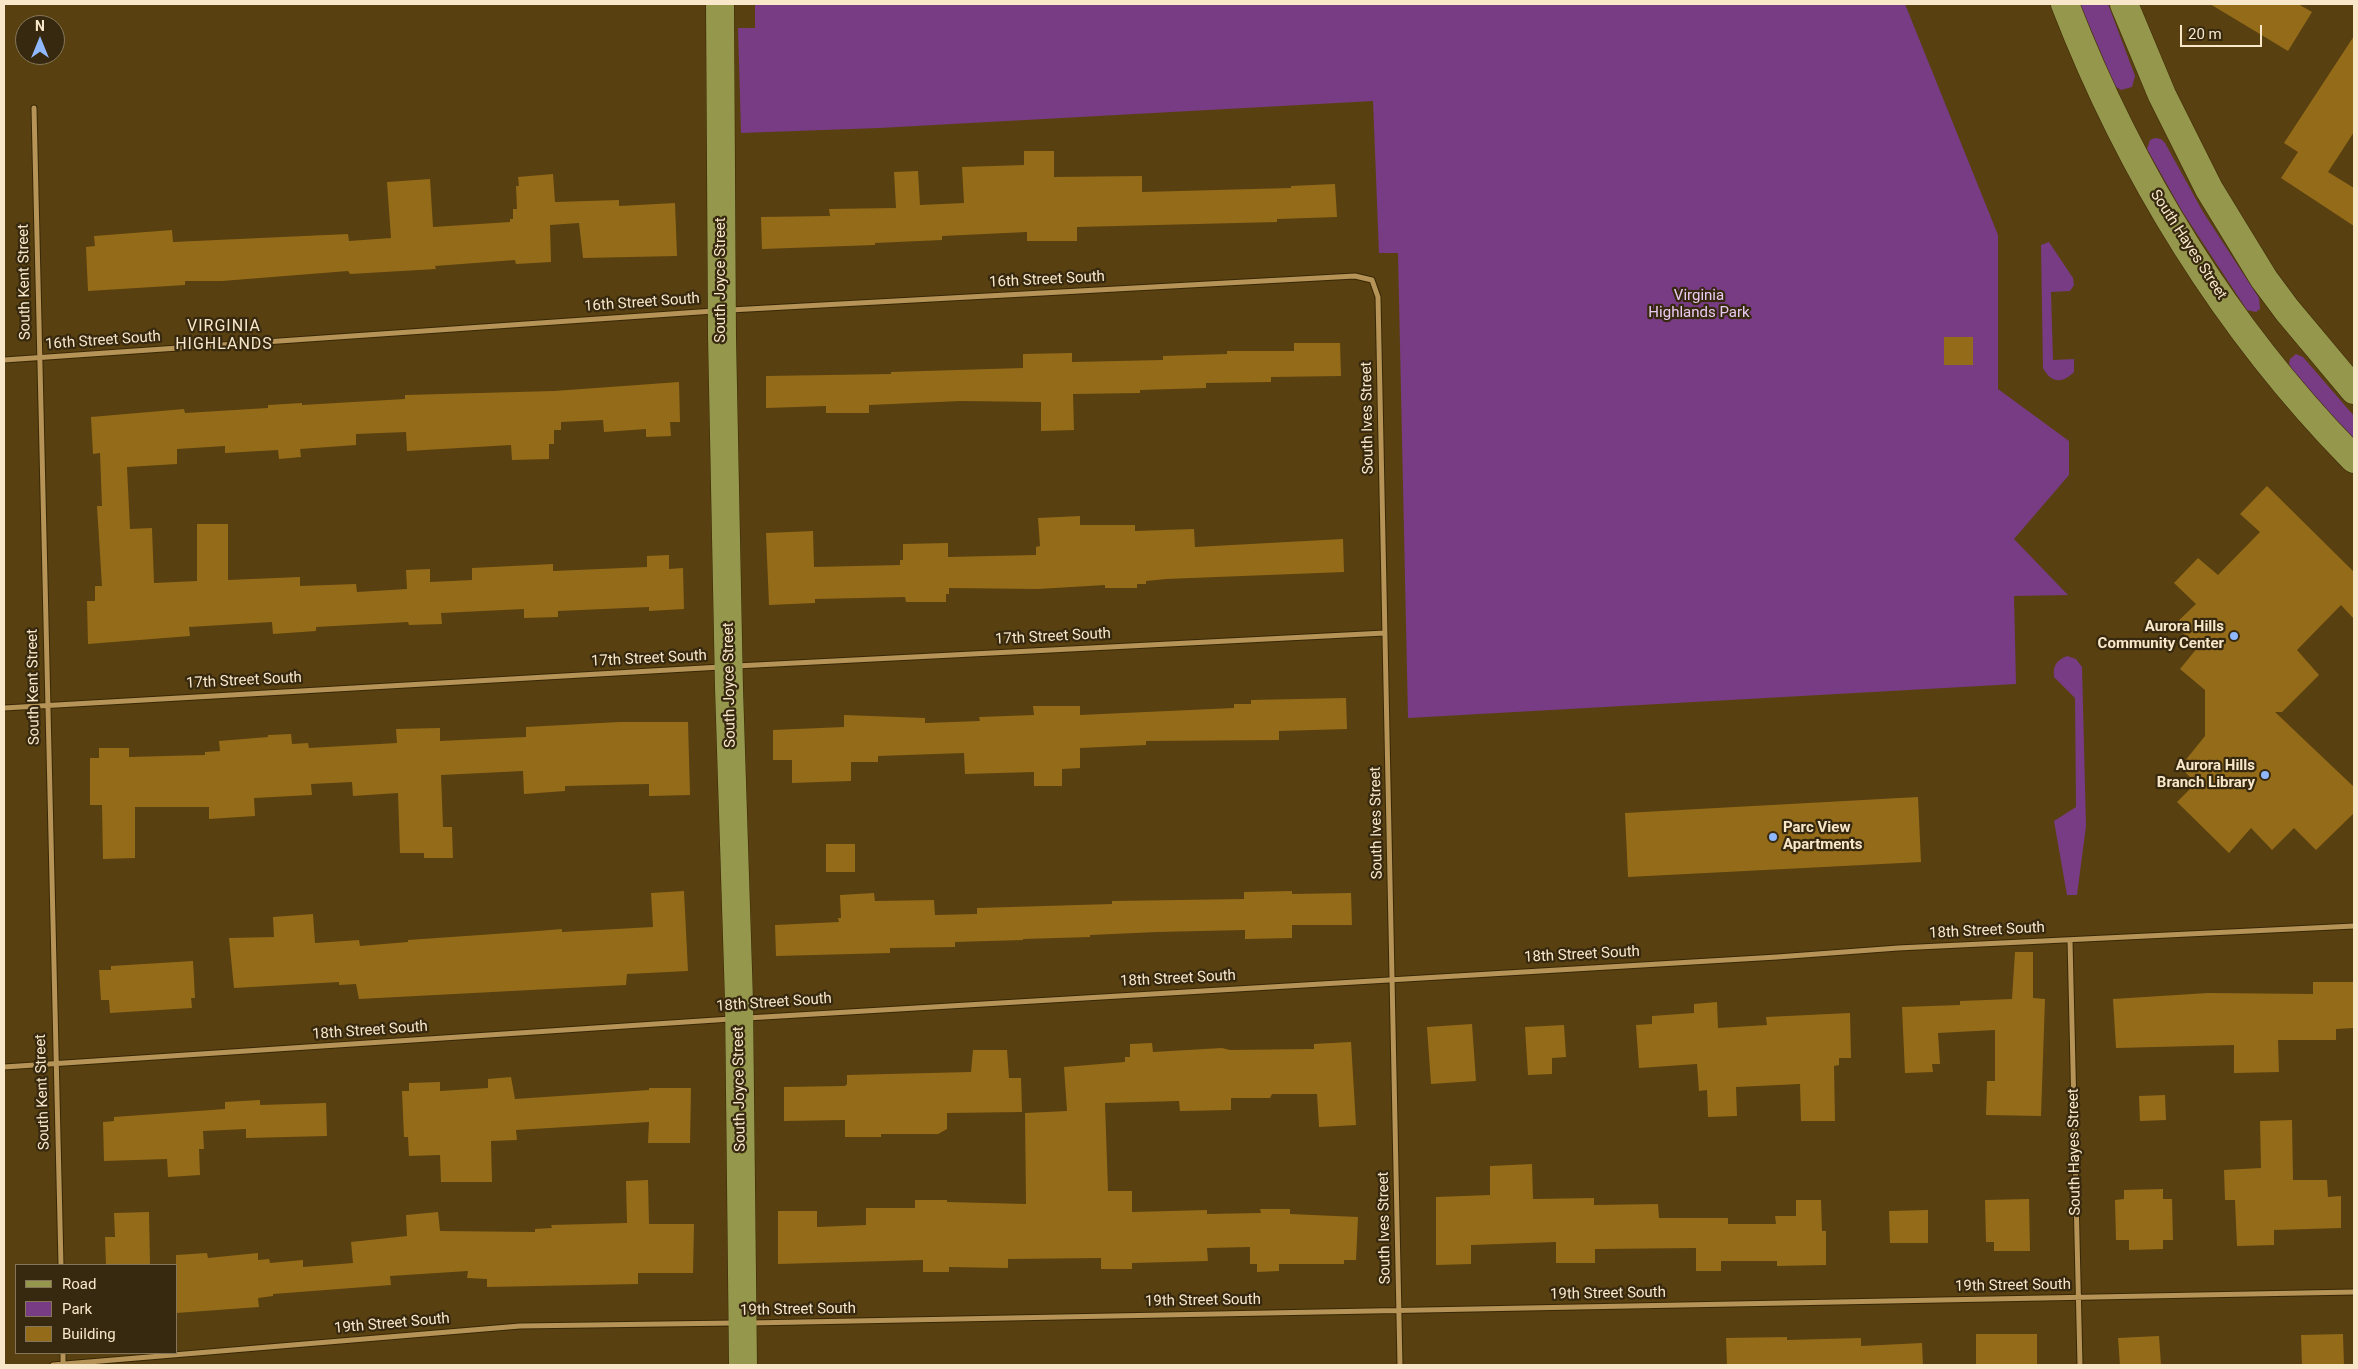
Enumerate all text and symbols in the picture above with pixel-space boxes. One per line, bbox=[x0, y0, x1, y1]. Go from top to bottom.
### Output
north arrow bbox=[15, 15, 65, 65]
scale bar bbox=[2183, 15, 2266, 47]
text: N bbox=[35, 18, 45, 34]
text: 20 m bbox=[2188, 25, 2222, 43]
street label: South Hayes Street bbox=[2146, 187, 2230, 303]
street label: South Joyce Street bbox=[712, 217, 730, 343]
street label: South Kent Street bbox=[15, 224, 35, 340]
street label: 16th Street South bbox=[989, 268, 1105, 292]
park label: Virginia Highlands Park bbox=[1648, 287, 1750, 322]
street label: 16th Street South bbox=[584, 290, 700, 316]
district label: VIRGINIA HIGHLANDS bbox=[174, 317, 274, 355]
street label: 16th Street South bbox=[45, 328, 161, 354]
street label: South Ives Street bbox=[1358, 361, 1378, 475]
place label: Aurora Hills Community Center bbox=[2098, 618, 2224, 653]
street label: South Joyce Street bbox=[720, 622, 740, 748]
street label: 17th Street South bbox=[995, 625, 1111, 649]
street label: South Kent Street bbox=[24, 629, 44, 745]
marker: Aurora Hills Community Center bbox=[2228, 630, 2240, 642]
street label: 17th Street South bbox=[591, 647, 707, 671]
street label: 17th Street South bbox=[186, 669, 302, 693]
place label: Aurora Hills Branch Library bbox=[2157, 757, 2255, 792]
street label: South Ives Street bbox=[1367, 766, 1387, 880]
marker: Aurora Hills Branch Library bbox=[2259, 769, 2271, 781]
place label: Parc View Apartments bbox=[1783, 819, 1863, 854]
marker: Parc View Apartments bbox=[1767, 831, 1779, 843]
street label: 18th Street South bbox=[1929, 919, 2045, 943]
street label: 18th Street South bbox=[1524, 943, 1640, 967]
street label: 18th Street South bbox=[1120, 967, 1236, 991]
street label: 18th Street South bbox=[716, 990, 832, 1016]
street label: 18th Street South bbox=[312, 1018, 428, 1044]
street label: South Joyce Street bbox=[730, 1026, 750, 1152]
street label: South Kent Street bbox=[32, 1034, 54, 1150]
street label: South Hayes Street bbox=[2065, 1088, 2085, 1216]
street label: South Ives Street bbox=[1375, 1171, 1395, 1285]
legend bbox=[15, 1264, 178, 1354]
text: Road bbox=[62, 1275, 96, 1293]
street label: 19th Street South bbox=[1955, 1276, 2071, 1296]
street label: 19th Street South bbox=[1550, 1284, 1666, 1304]
street label: 19th Street South bbox=[1145, 1291, 1261, 1311]
text: Park bbox=[62, 1300, 92, 1318]
street label: 19th Street South bbox=[740, 1300, 856, 1320]
street label: 19th Street South bbox=[333, 1310, 451, 1338]
text: Building bbox=[62, 1325, 116, 1343]

